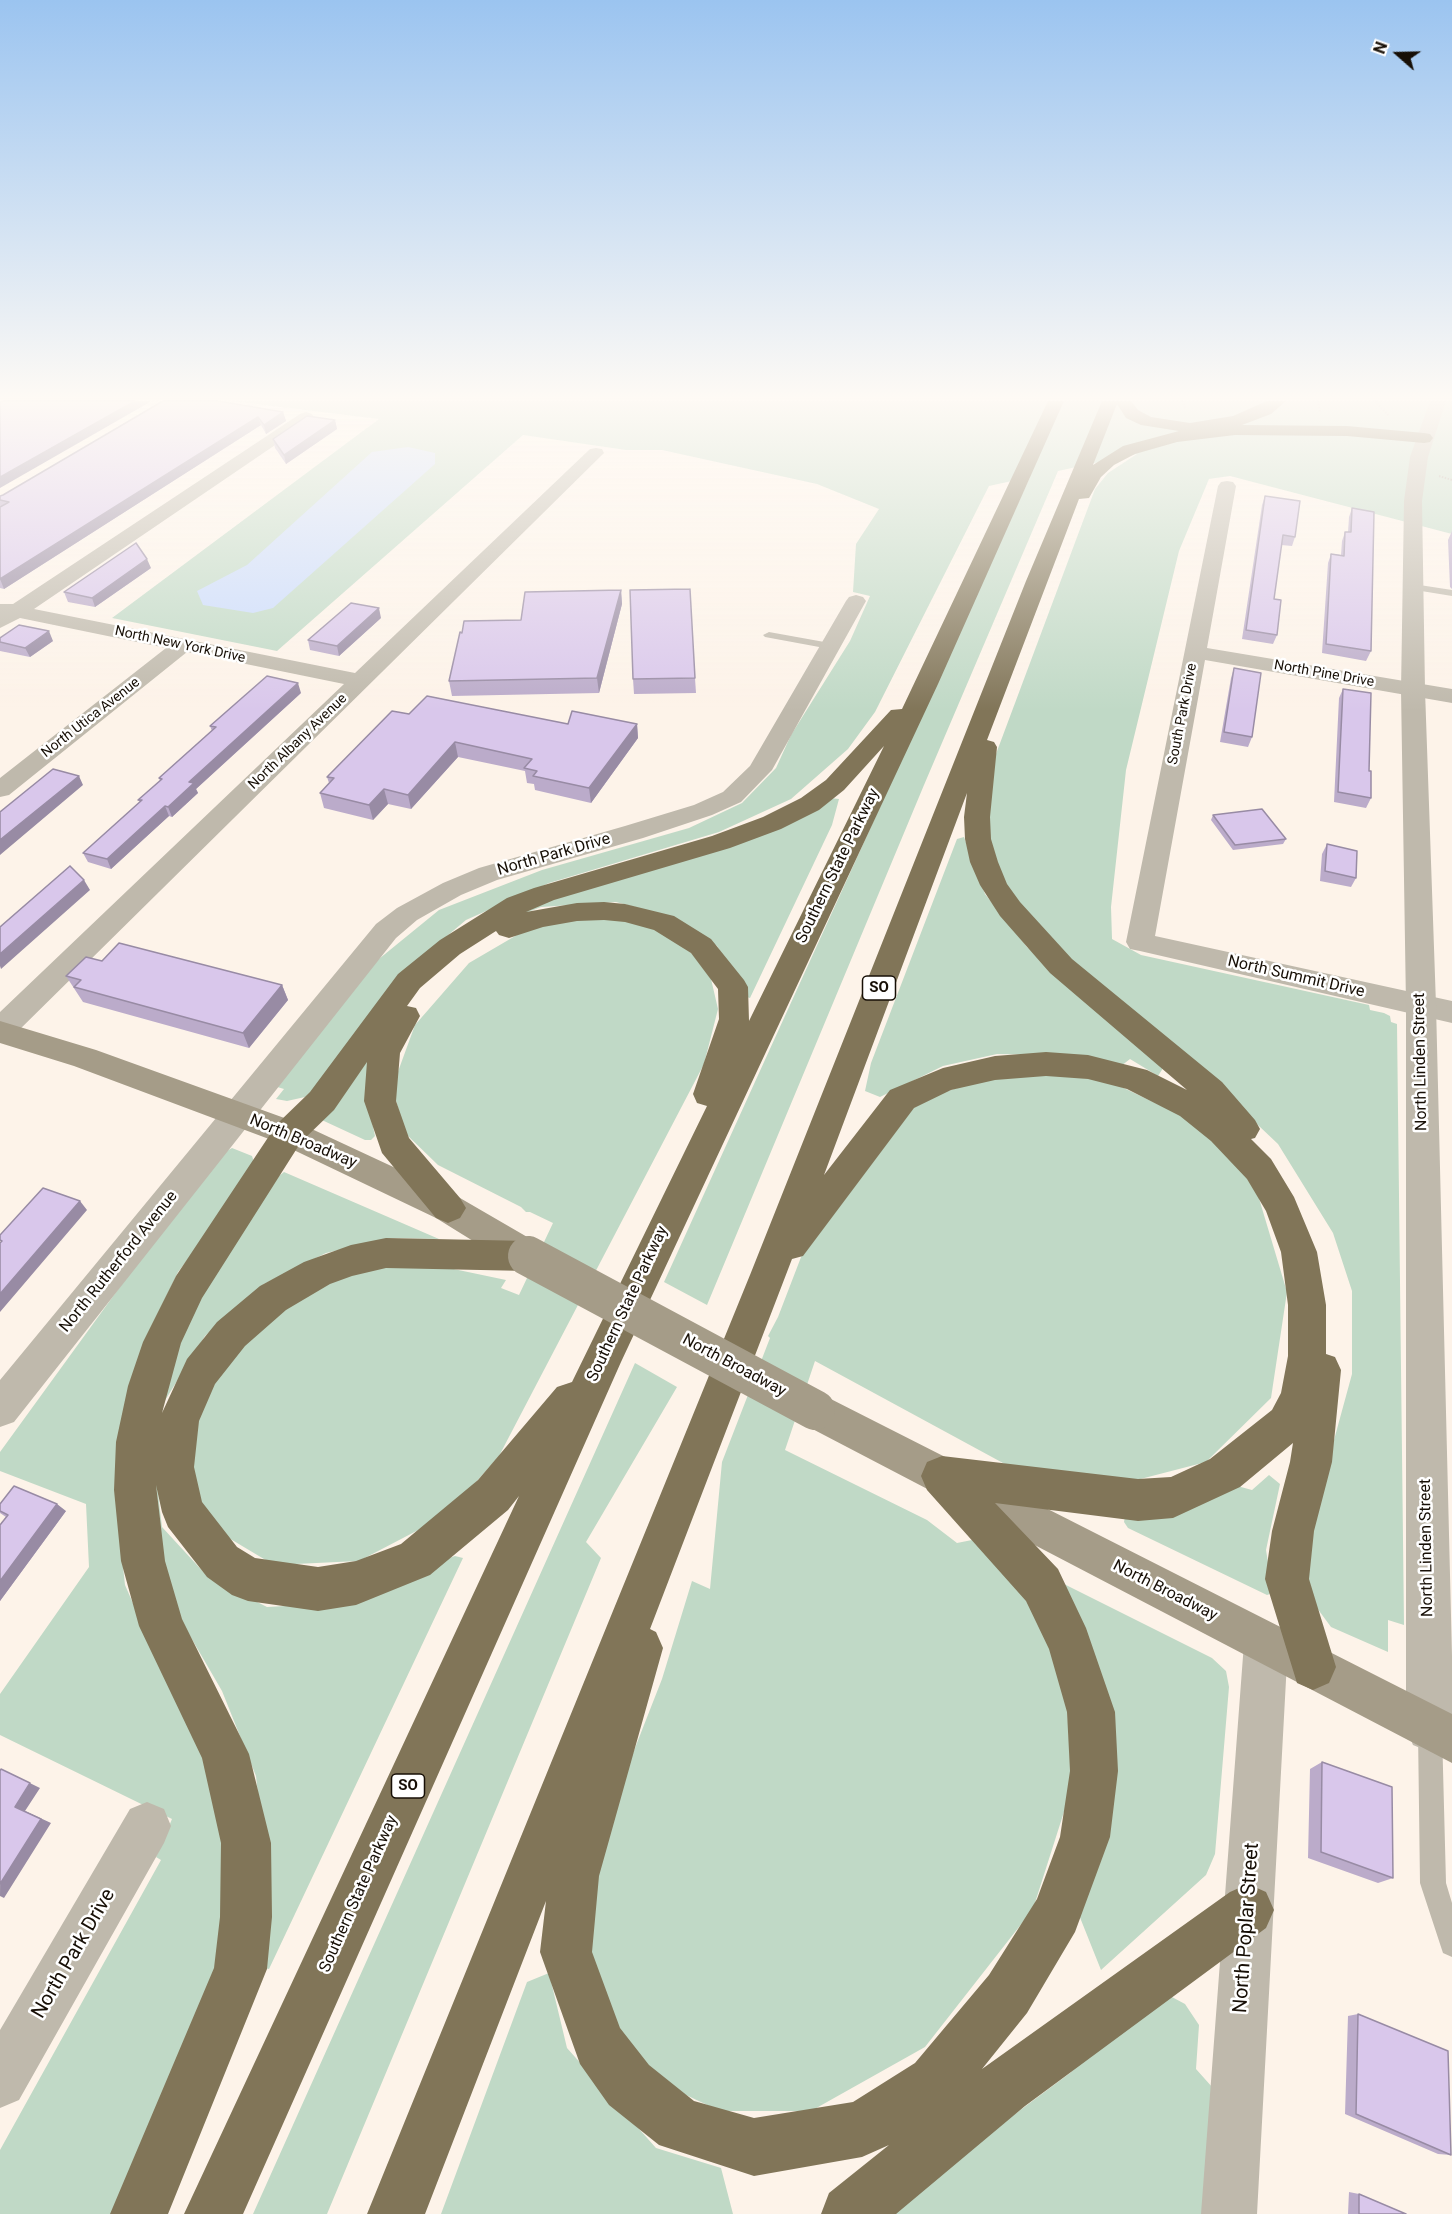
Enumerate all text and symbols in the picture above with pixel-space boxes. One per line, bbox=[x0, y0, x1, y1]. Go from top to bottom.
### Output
north arrow bbox=[1368, 24, 1428, 84]
text: N bbox=[1370, 39, 1391, 56]
street label: North New York Drive bbox=[113, 623, 247, 667]
street label: North Pine Drive bbox=[1273, 657, 1375, 691]
street label: South Park Drive bbox=[1165, 662, 1201, 766]
street label: North Utica Avenue bbox=[39, 674, 143, 762]
street label: North Albany Avenue bbox=[245, 691, 351, 793]
street label: Southern State Parkway bbox=[792, 786, 884, 946]
street label: North Park Drive bbox=[495, 830, 613, 880]
street label: North Summit Drive bbox=[1226, 952, 1366, 1002]
road number: SO bbox=[862, 976, 896, 1000]
street label: North Linden Street bbox=[1410, 993, 1432, 1131]
street label: North Broadway bbox=[246, 1111, 360, 1173]
street label: North Rutherford Avenue bbox=[56, 1187, 182, 1337]
street label: Southern State Parkway bbox=[583, 1223, 673, 1385]
street label: North Broadway bbox=[679, 1331, 789, 1401]
street label: North Linden Street bbox=[1416, 1479, 1438, 1617]
street label: North Broadway bbox=[1110, 1556, 1220, 1626]
road number: SO bbox=[392, 1774, 424, 1798]
street label: Southern State Parkway bbox=[316, 1813, 402, 1975]
street label: North Poplar Street bbox=[1229, 1842, 1265, 2014]
street label: North Park Drive bbox=[27, 1885, 121, 2023]

